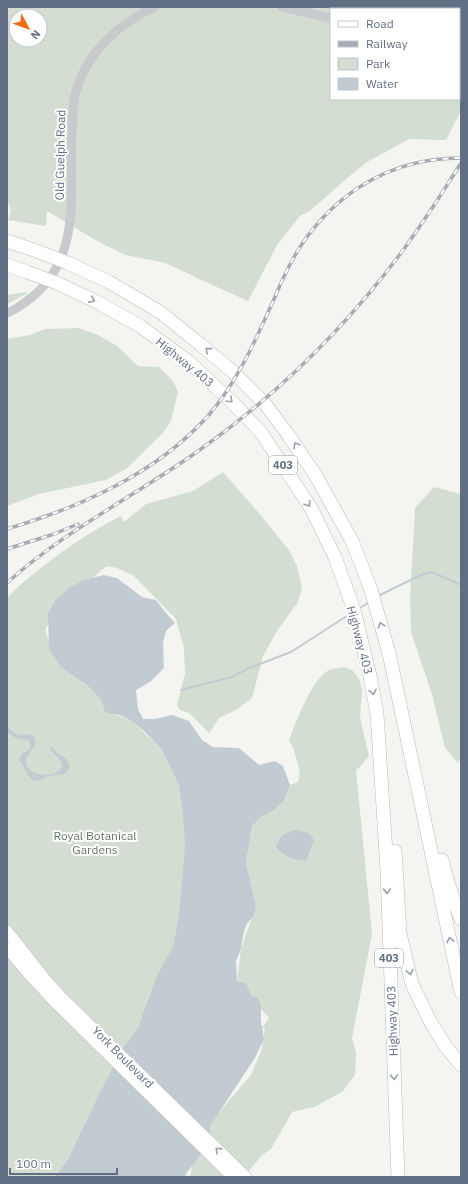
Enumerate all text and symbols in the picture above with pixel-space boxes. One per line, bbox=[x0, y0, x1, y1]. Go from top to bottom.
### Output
north arrow bbox=[8, 8, 48, 48]
legend bbox=[330, 8, 460, 100]
text: Road bbox=[366, 16, 394, 31]
text: N bbox=[28, 27, 43, 42]
text: Railway bbox=[366, 36, 408, 51]
text: Park bbox=[366, 56, 391, 71]
text: Water bbox=[366, 76, 399, 91]
street label: Old Guelph Road bbox=[52, 109, 68, 201]
one-way arrow bbox=[87, 295, 95, 303]
street label: Highway 403 bbox=[153, 334, 217, 390]
one-way arrow bbox=[205, 348, 212, 355]
one-way arrow bbox=[225, 395, 233, 403]
one-way arrow bbox=[293, 443, 300, 450]
road number: 403 bbox=[269, 456, 297, 474]
one-way arrow bbox=[304, 500, 311, 507]
street label: Highway 403 bbox=[344, 604, 376, 676]
one-way arrow bbox=[377, 622, 386, 629]
one-way arrow bbox=[368, 689, 377, 695]
park label: Royal Botanical Gardens bbox=[53, 828, 137, 857]
one-way arrow bbox=[383, 888, 392, 894]
one-way arrow bbox=[447, 937, 455, 943]
road number: 403 bbox=[375, 949, 403, 967]
one-way arrow bbox=[405, 969, 413, 976]
street label: Highway 403 bbox=[383, 986, 401, 1056]
street label: York Boulevard bbox=[89, 1023, 157, 1091]
one-way arrow bbox=[390, 1074, 398, 1080]
one-way arrow bbox=[215, 1147, 223, 1155]
scale bar bbox=[10, 1150, 117, 1176]
text: 100 m bbox=[16, 1156, 51, 1171]

